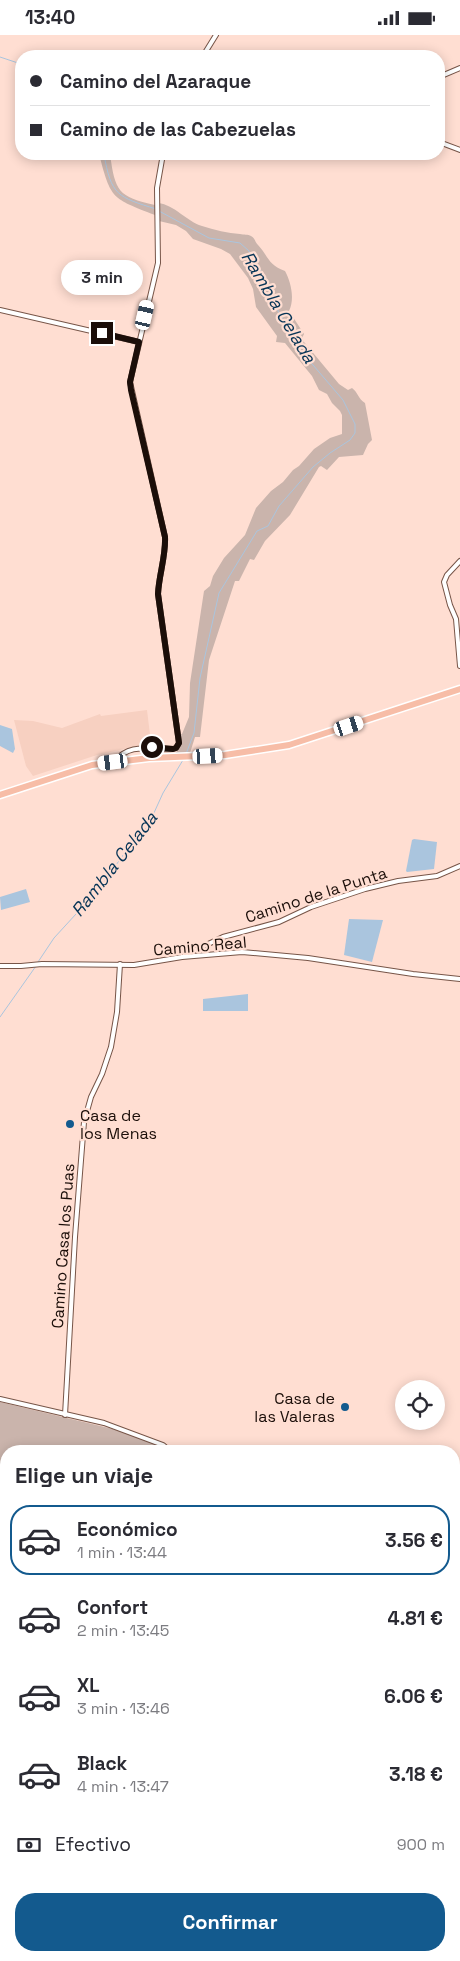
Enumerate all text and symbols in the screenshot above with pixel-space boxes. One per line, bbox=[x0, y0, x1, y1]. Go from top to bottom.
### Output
text: 13:40 bbox=[25, 5, 75, 30]
text: Camino del Azaraque bbox=[60, 69, 251, 94]
text: Camino de las Cabezuelas bbox=[60, 117, 296, 142]
water label: Rambla Celada bbox=[236, 247, 322, 368]
callout: 3 min bbox=[61, 261, 143, 295]
text: 3 min bbox=[81, 267, 123, 288]
car bbox=[134, 299, 155, 331]
route end bbox=[91, 322, 113, 344]
car bbox=[332, 714, 365, 738]
route start bbox=[141, 736, 163, 758]
car bbox=[192, 748, 223, 764]
car bbox=[97, 753, 128, 771]
water label: Rambla Celada bbox=[66, 806, 163, 921]
street label: Camino de la Punta bbox=[243, 862, 389, 928]
street label: Camino Real bbox=[152, 931, 248, 961]
place label: Casa de los Menas bbox=[80, 1105, 157, 1144]
marker: Casa de los Menas bbox=[64, 1118, 76, 1130]
street label: Camino Casa los Puas bbox=[47, 1163, 79, 1329]
map controls bbox=[395, 1380, 445, 1430]
button: locate bbox=[395, 1380, 445, 1430]
place label: Casa de las Valeras bbox=[254, 1388, 335, 1427]
marker: Casa de las Valeras bbox=[339, 1401, 351, 1413]
text: Elige un viaje bbox=[15, 1461, 153, 1489]
text: Económico bbox=[77, 1517, 178, 1542]
icon: car bbox=[17, 1518, 62, 1563]
text: 3.56 € bbox=[385, 1528, 443, 1553]
text: 1 min · 13:44 bbox=[77, 1542, 167, 1563]
text: Confort bbox=[77, 1595, 148, 1620]
icon: car bbox=[17, 1596, 62, 1641]
text: 4.81 € bbox=[388, 1606, 443, 1631]
text: 2 min · 13:45 bbox=[77, 1620, 169, 1641]
text: XL bbox=[77, 1673, 100, 1698]
icon: car bbox=[17, 1674, 62, 1719]
text: 6.06 € bbox=[384, 1684, 443, 1709]
text: 3 min · 13:46 bbox=[77, 1698, 170, 1719]
text: Black bbox=[77, 1751, 127, 1776]
icon: car bbox=[17, 1752, 62, 1797]
text: 3.18 € bbox=[389, 1762, 443, 1787]
text: 4 min · 13:47 bbox=[77, 1776, 169, 1797]
icon: cash bbox=[15, 1831, 43, 1859]
text: Efectivo bbox=[55, 1832, 131, 1857]
text: 900 m bbox=[397, 1834, 445, 1855]
button: Confirmar bbox=[15, 1893, 445, 1951]

